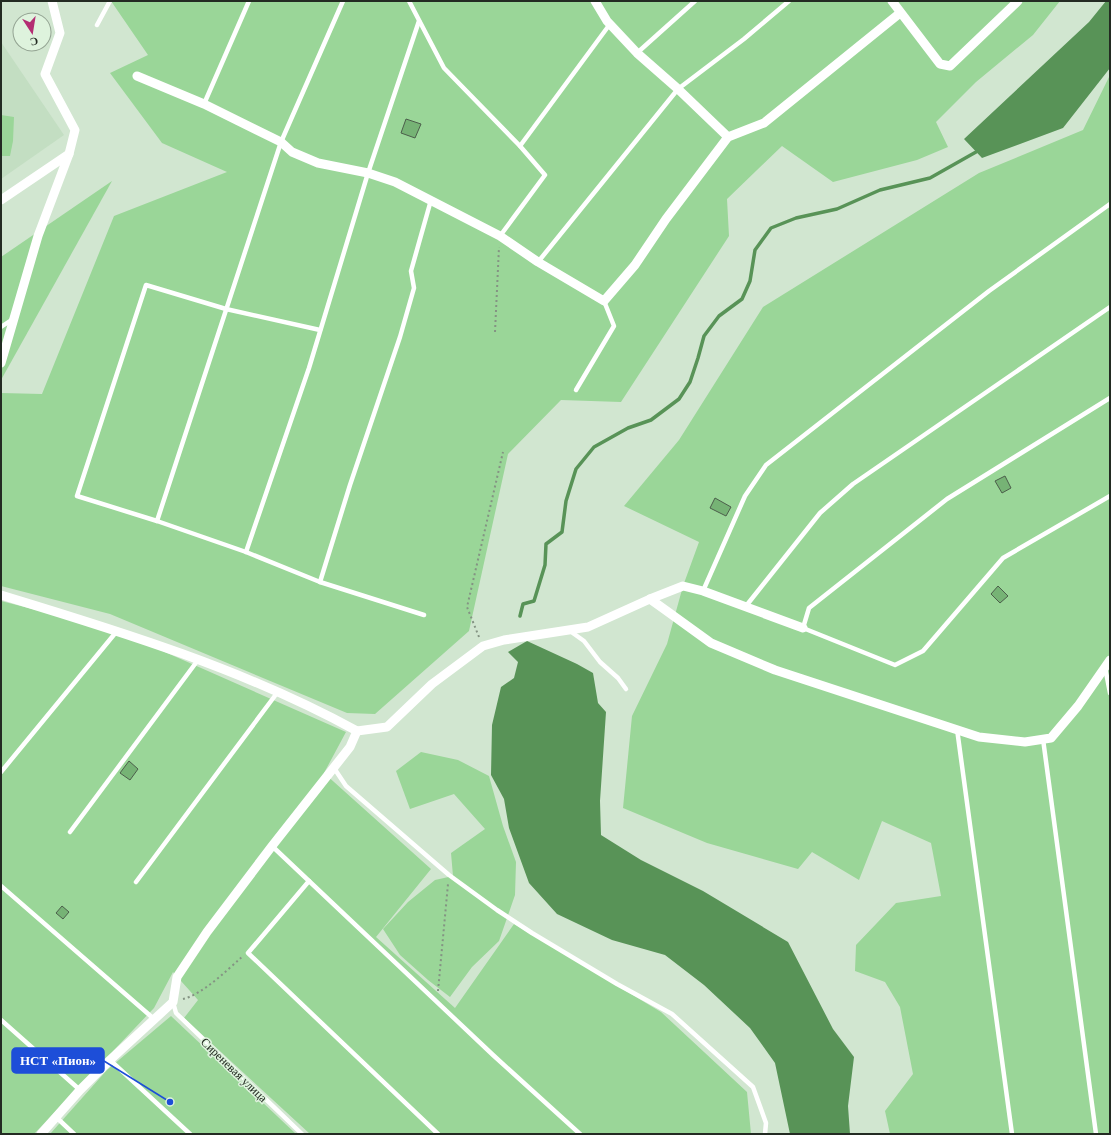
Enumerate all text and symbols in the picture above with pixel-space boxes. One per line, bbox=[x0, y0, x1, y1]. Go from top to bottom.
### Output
north arrow bbox=[12, 12, 52, 52]
text: С bbox=[29, 35, 39, 48]
street label: Сиреневая улица bbox=[198, 1035, 270, 1106]
callout: НСТ «Пион» bbox=[12, 1048, 104, 1073]
text: НСТ «Пион» bbox=[20, 1053, 96, 1068]

